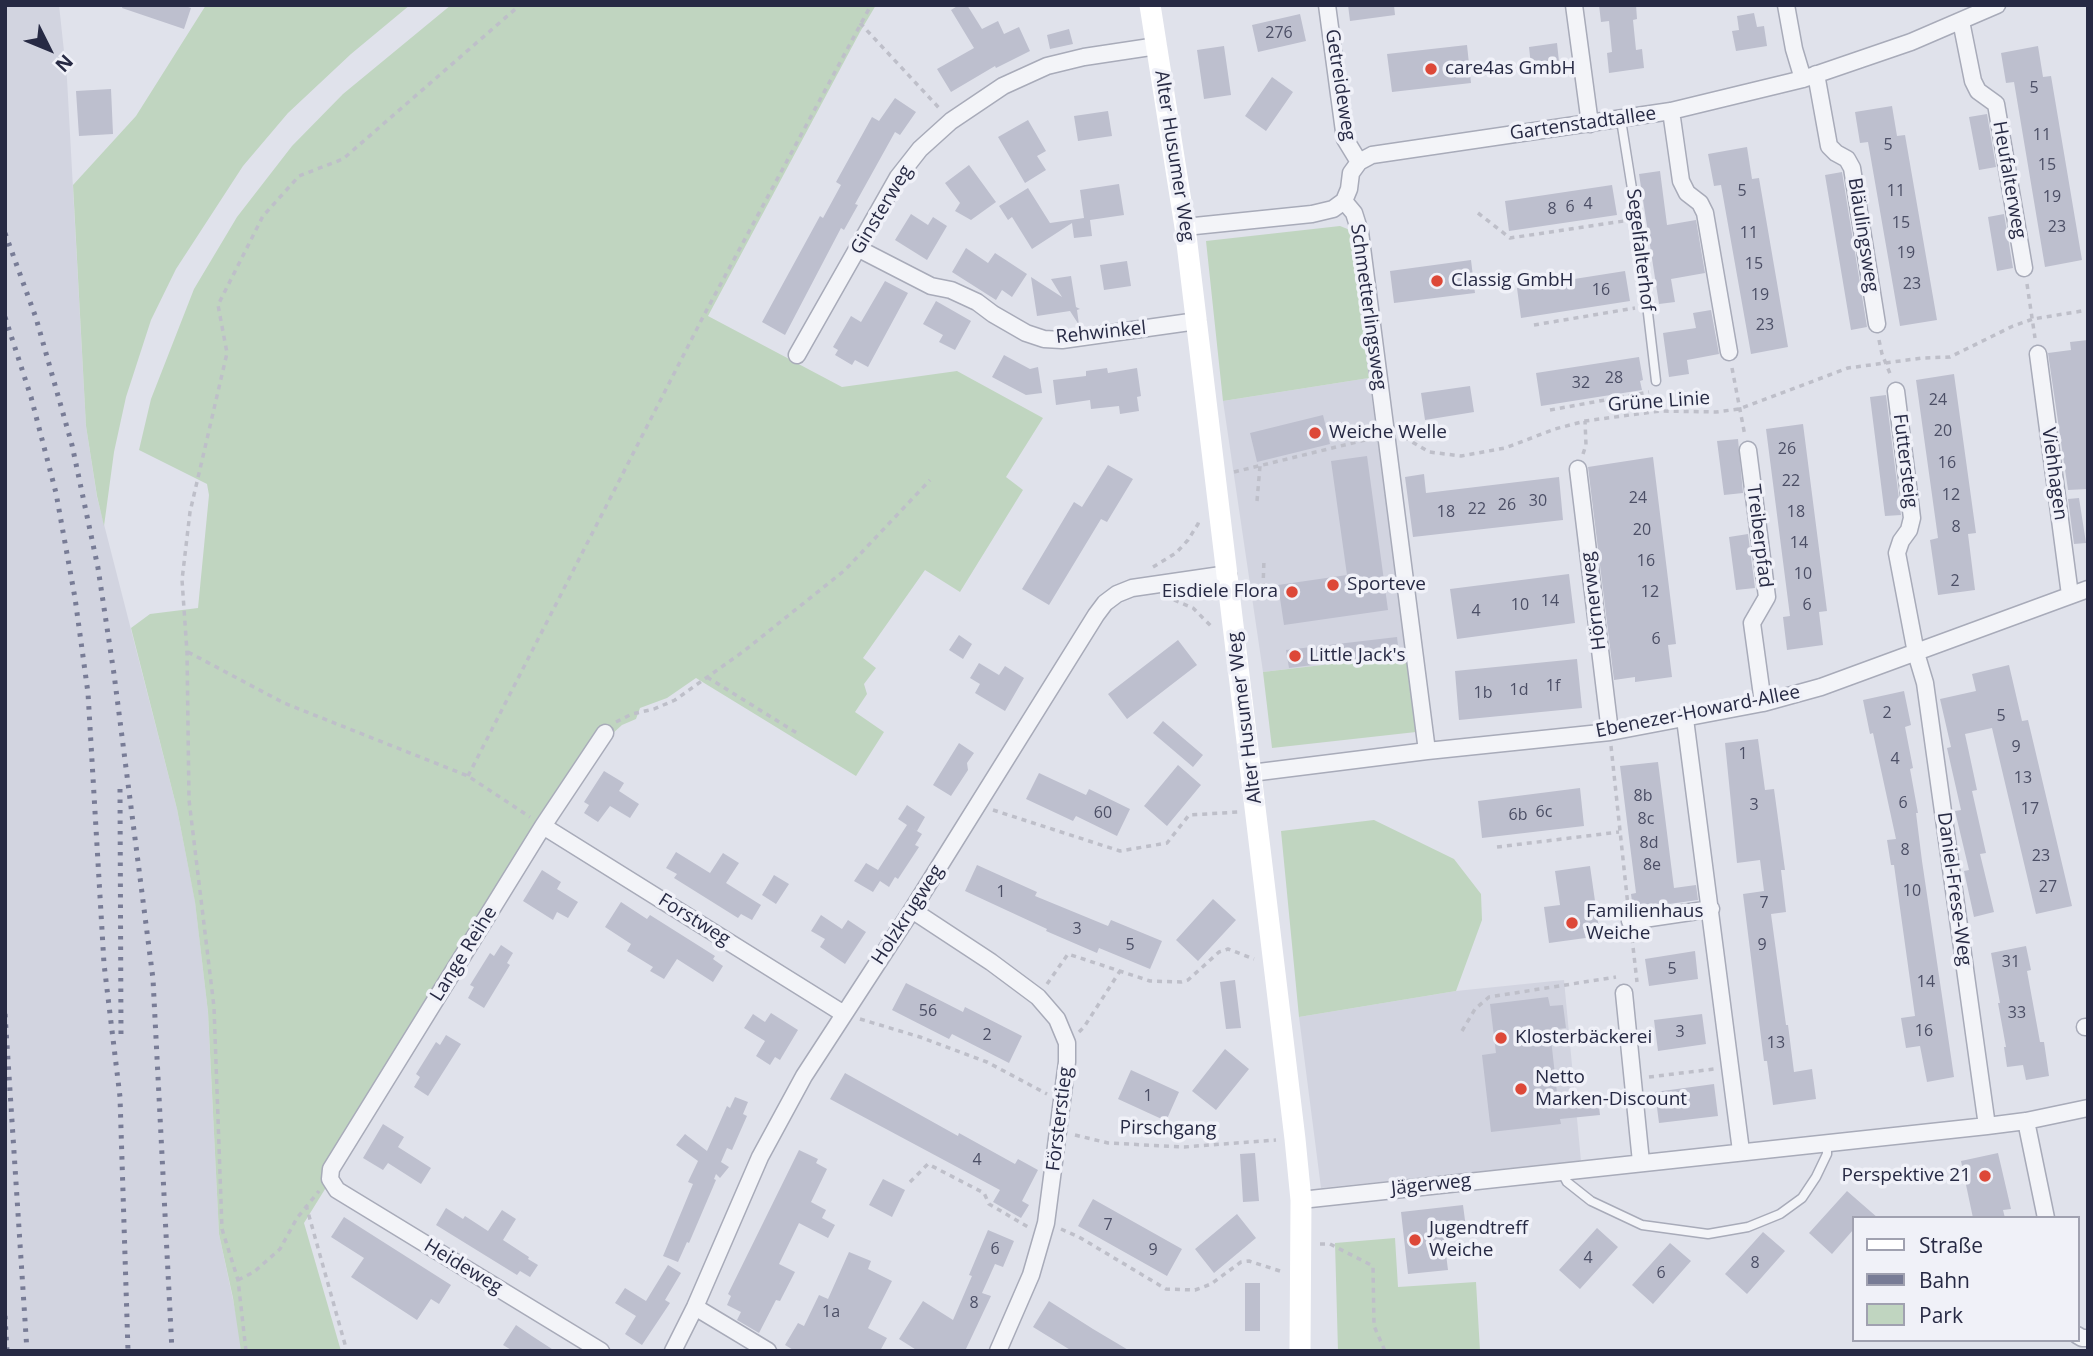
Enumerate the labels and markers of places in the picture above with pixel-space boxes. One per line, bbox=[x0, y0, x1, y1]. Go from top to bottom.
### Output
place label: care4as GmbH bbox=[1445, 58, 1576, 80]
marker: care4as GmbH bbox=[1423, 61, 1439, 77]
place label: Classig GmbH bbox=[1451, 270, 1574, 292]
marker: Classig GmbH bbox=[1429, 273, 1445, 289]
place label: Weiche Welle bbox=[1329, 422, 1447, 444]
marker: Weiche Welle bbox=[1307, 425, 1323, 441]
place label: Sporteve bbox=[1347, 574, 1426, 596]
marker: Sporteve bbox=[1325, 577, 1341, 593]
place label: Eisdiele Flora bbox=[1162, 581, 1278, 603]
marker: Eisdiele Flora bbox=[1284, 584, 1300, 600]
place label: Little Jack's bbox=[1309, 645, 1406, 667]
marker: Little Jack's bbox=[1287, 648, 1303, 664]
place label: Familienhaus Weiche bbox=[1586, 901, 1704, 945]
marker: Familienhaus Weiche bbox=[1564, 915, 1580, 931]
place label: Klosterbäckerei bbox=[1515, 1027, 1652, 1049]
marker: Klosterbäckerei bbox=[1493, 1030, 1509, 1046]
place label: Netto Marken-Discount bbox=[1535, 1067, 1687, 1111]
marker: Netto Marken-Discount bbox=[1513, 1081, 1529, 1097]
place label: Perspektive 21 bbox=[1841, 1165, 1971, 1187]
marker: Perspektive 21 bbox=[1977, 1168, 1993, 1184]
place label: Jugendtreff Weiche bbox=[1429, 1218, 1528, 1262]
marker: Jugendtreff Weiche bbox=[1407, 1232, 1423, 1248]

